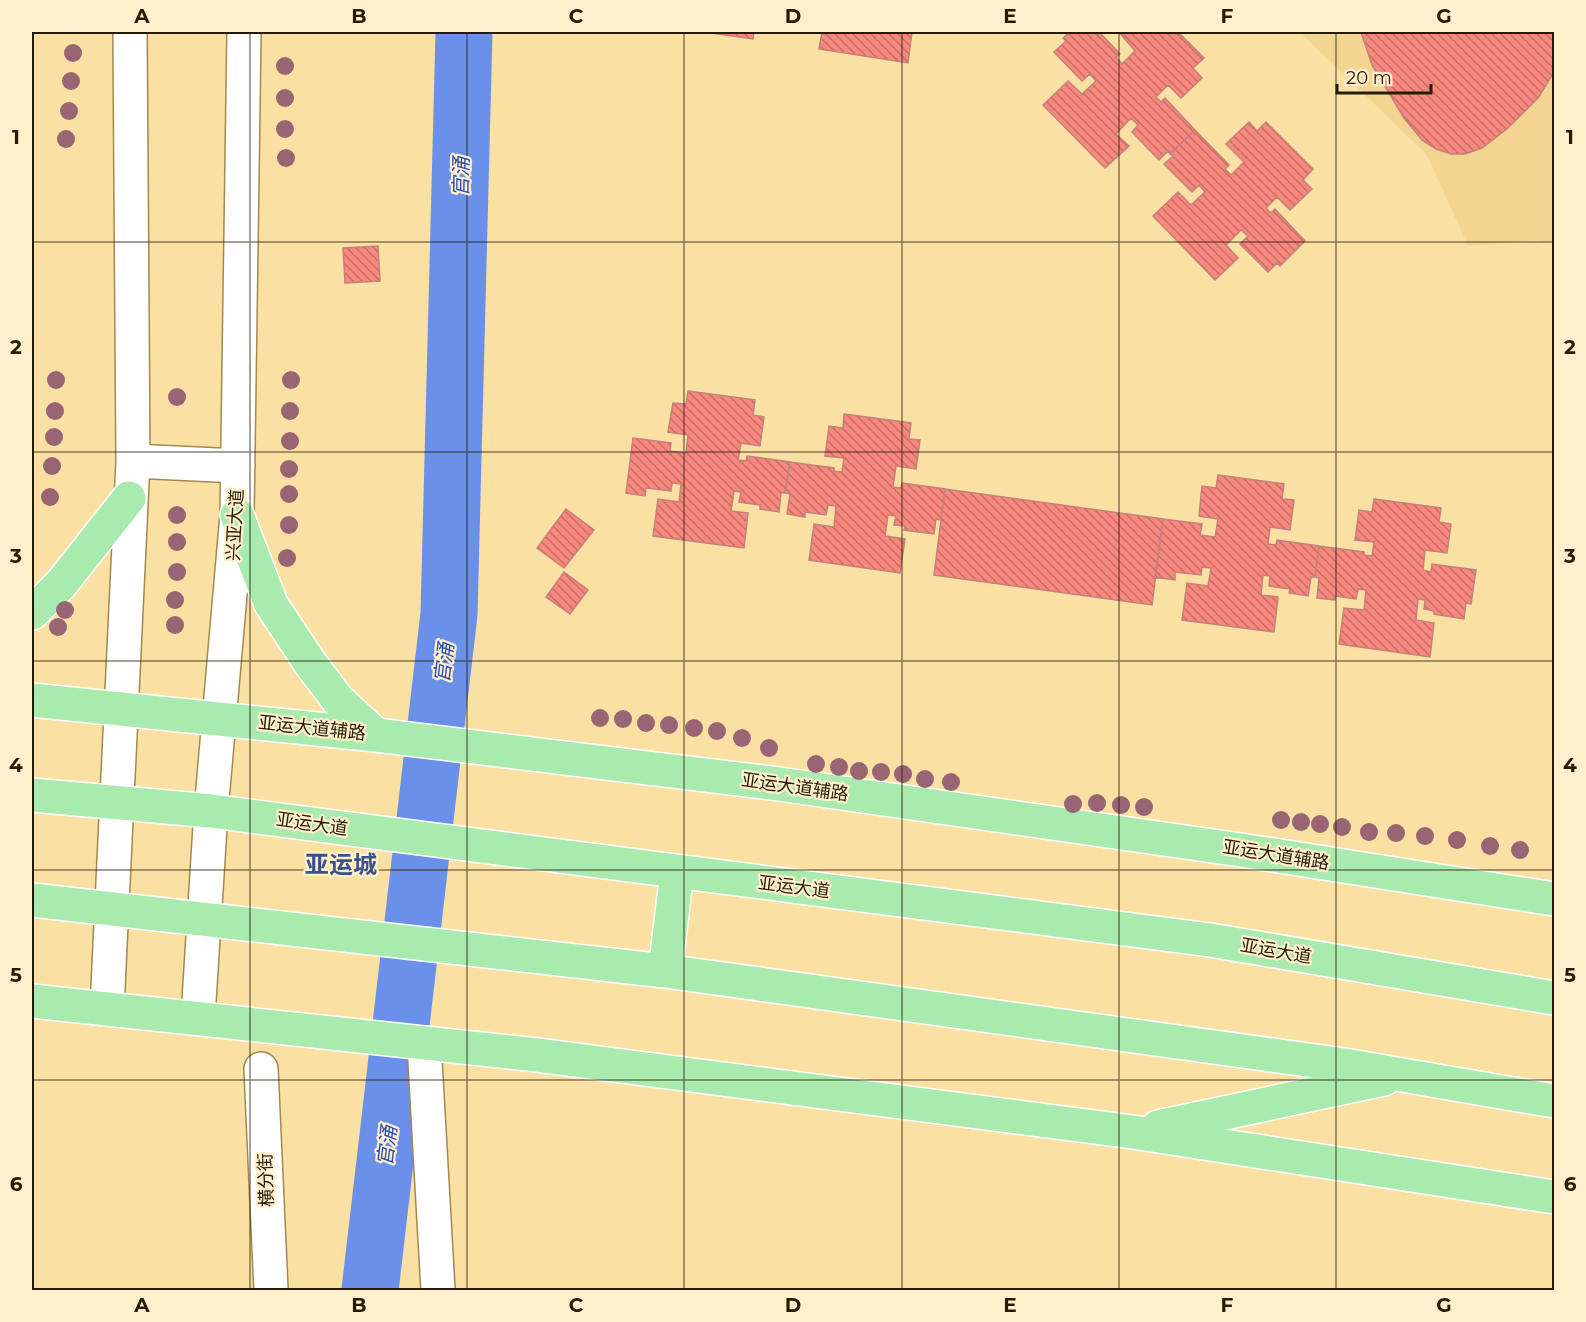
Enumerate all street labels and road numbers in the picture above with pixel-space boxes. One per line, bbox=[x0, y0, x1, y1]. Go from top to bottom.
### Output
street label: 兴亚大道 bbox=[222, 488, 248, 562]
street label: 亚运大道辅路 bbox=[257, 711, 367, 745]
street label: 亚运大道辅路 bbox=[740, 769, 850, 805]
street label: 亚运大道 bbox=[275, 808, 349, 840]
street label: 亚运大道辅路 bbox=[1221, 836, 1331, 874]
street label: 亚运大道 bbox=[757, 872, 831, 902]
street label: 亚运大道 bbox=[1239, 934, 1313, 968]
street label: 横分街 bbox=[254, 1153, 278, 1207]

